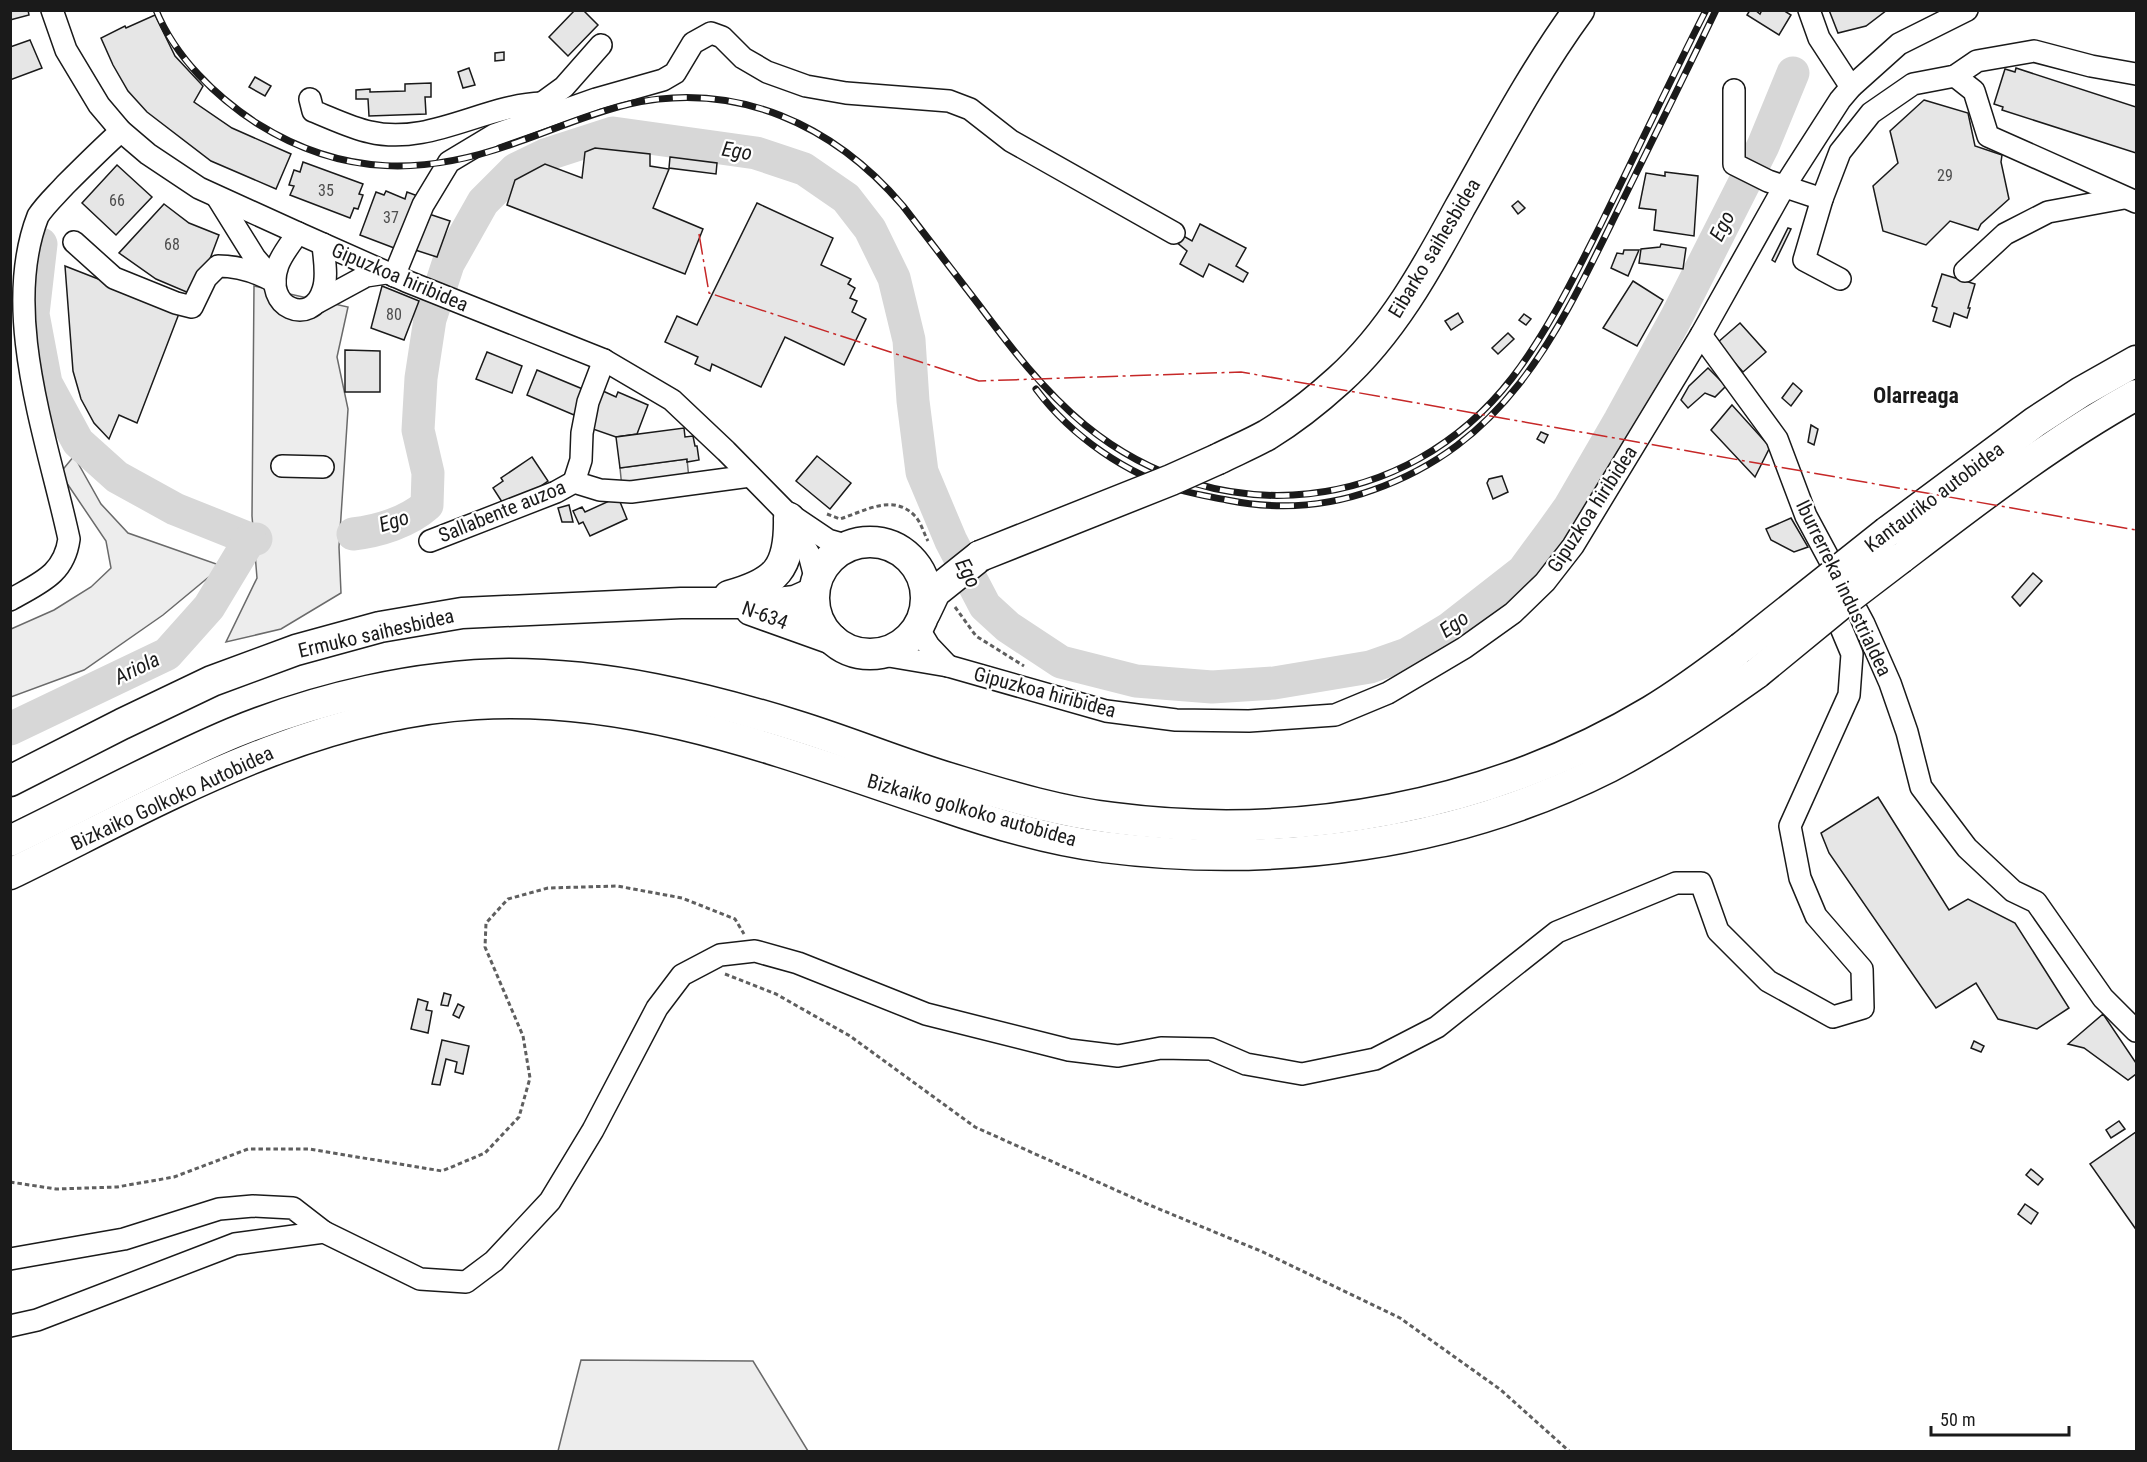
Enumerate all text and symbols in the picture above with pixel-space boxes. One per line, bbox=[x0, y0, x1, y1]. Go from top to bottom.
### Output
water label: Ego bbox=[720, 137, 754, 165]
house number: 29 bbox=[1937, 166, 1953, 185]
street label: Eibarko saihesbidea bbox=[1383, 174, 1485, 322]
house number: 35 bbox=[318, 181, 334, 200]
house number: 66 bbox=[109, 191, 125, 210]
water label: Ego bbox=[1704, 207, 1740, 245]
house number: 37 bbox=[383, 208, 399, 227]
house number: 68 bbox=[164, 235, 180, 254]
street label: Gipuzkoa hiribidea bbox=[328, 237, 472, 317]
house number: 80 bbox=[386, 305, 402, 324]
district label: Olarreaga bbox=[1873, 383, 1959, 408]
street label: Kantauriko autobidea bbox=[1860, 437, 2008, 557]
street label: Gipuzkoa hiribidea bbox=[1542, 441, 1642, 577]
street label: Sallabente auzoa bbox=[435, 475, 569, 547]
street label: Iburrerreka industrialdea bbox=[1791, 496, 1897, 680]
water label: Ego bbox=[376, 505, 412, 537]
water label: Ego bbox=[950, 554, 986, 592]
street label: N-634 bbox=[739, 596, 791, 634]
street label: Ermuko saihesbidea bbox=[296, 603, 456, 663]
water label: Ego bbox=[1435, 606, 1473, 642]
water label: Ariola bbox=[110, 647, 164, 690]
street label: Gipuzkoa hiribidea bbox=[971, 661, 1119, 723]
street label: Bizkaiko Golkoko Autobidea bbox=[67, 741, 277, 855]
street label: Bizkaiko golkoko autobidea bbox=[865, 769, 1079, 851]
scale bar bbox=[1931, 1399, 2069, 1437]
text: 50 m bbox=[1940, 1409, 1975, 1430]

